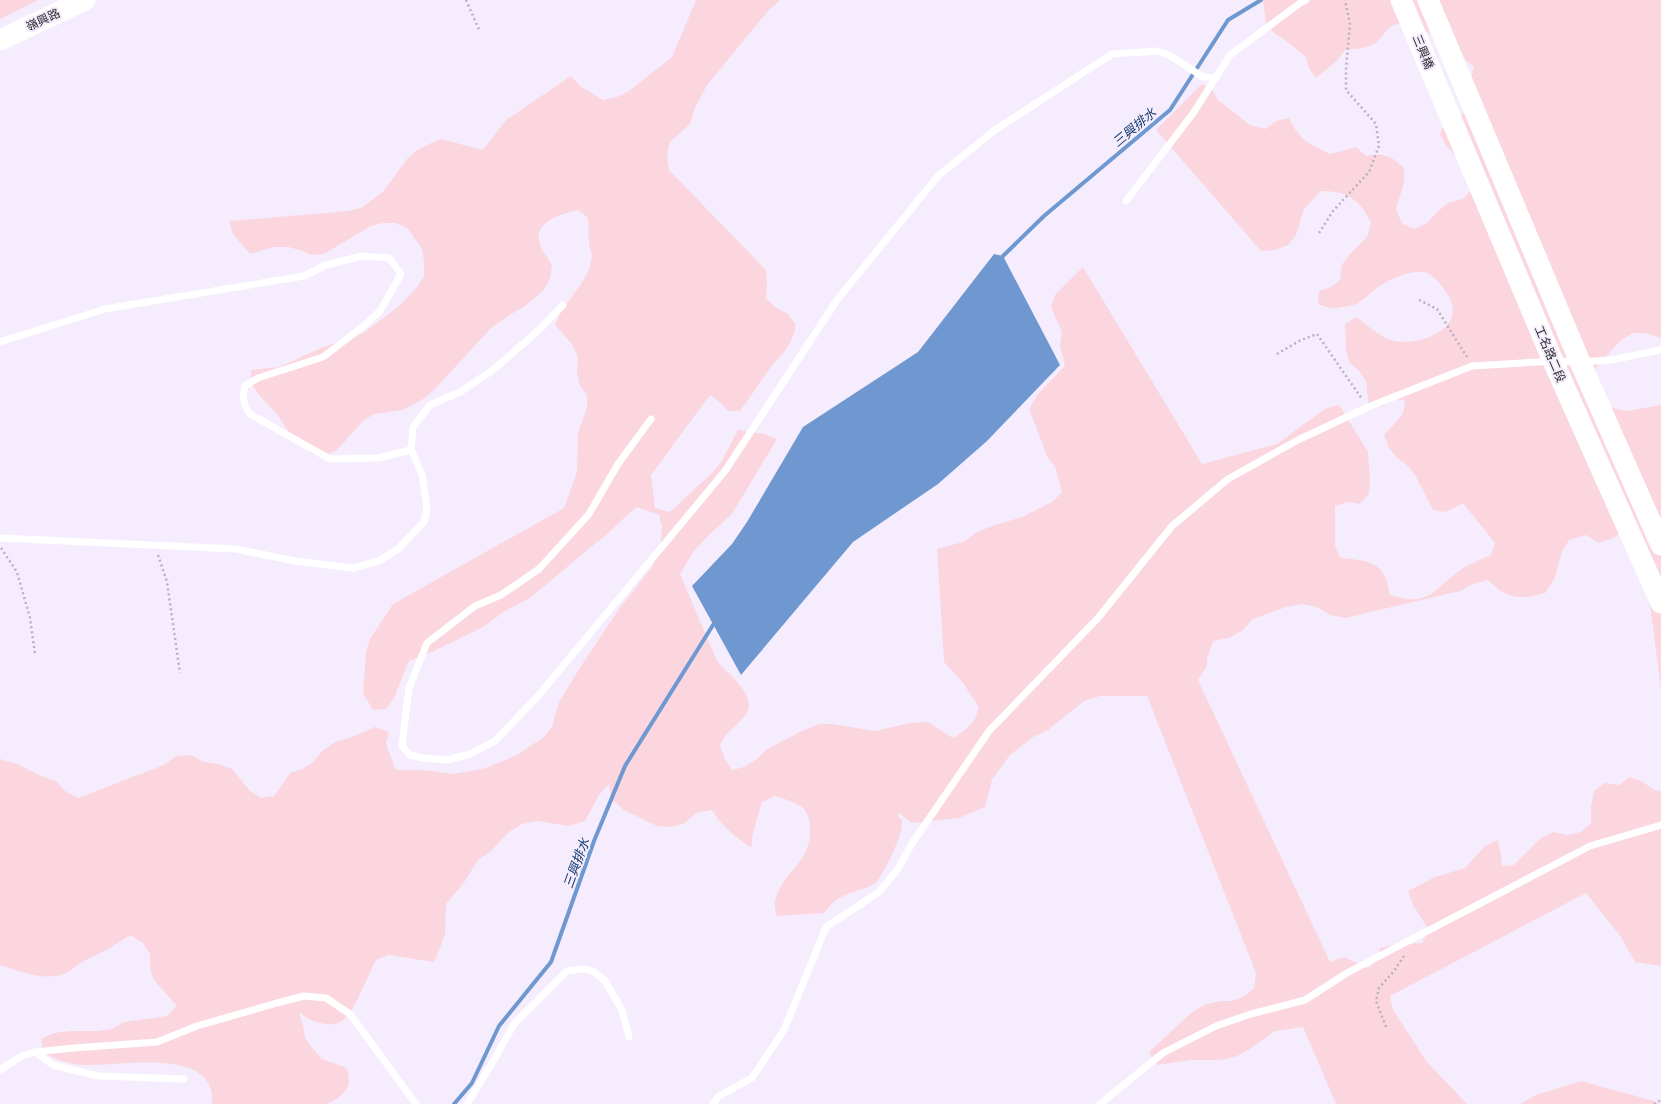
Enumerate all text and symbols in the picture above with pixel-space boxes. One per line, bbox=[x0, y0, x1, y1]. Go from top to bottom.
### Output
street label: 嶺興路 bbox=[24, 6, 63, 35]
street label: 三興橋 bbox=[1409, 33, 1436, 72]
water label: 三興排水 bbox=[1110, 104, 1160, 151]
street label: 工名路二段 bbox=[1531, 324, 1568, 385]
water label: 三興排水 bbox=[561, 835, 594, 891]

